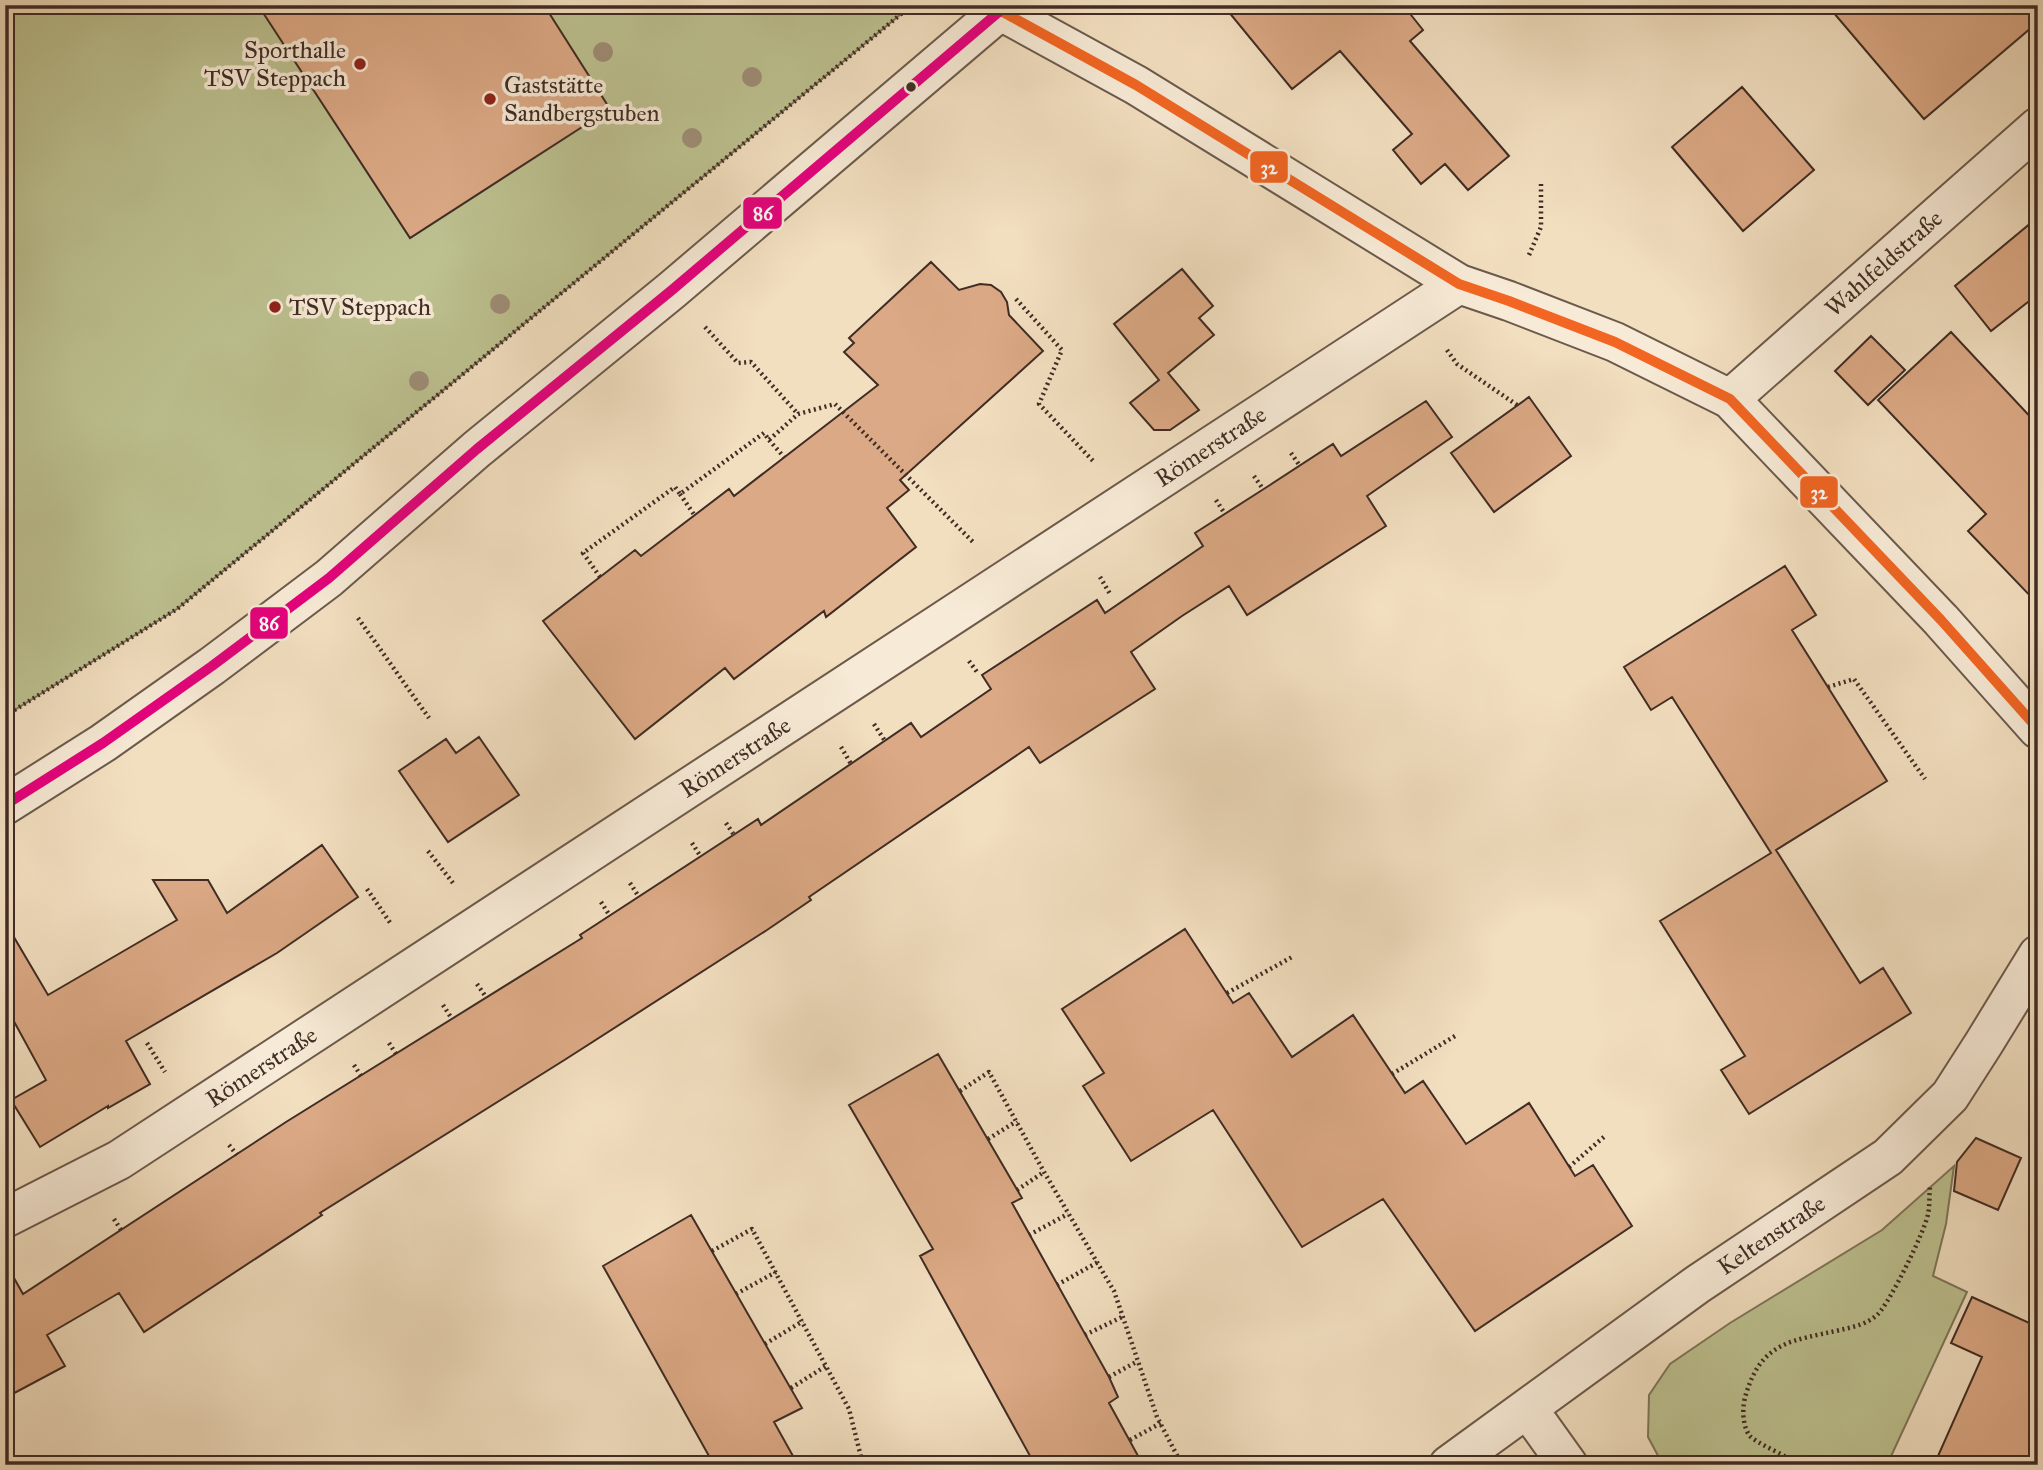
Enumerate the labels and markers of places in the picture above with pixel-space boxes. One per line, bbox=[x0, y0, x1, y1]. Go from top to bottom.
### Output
place label: Sporthalle TSV Steppach bbox=[204, 35, 346, 93]
marker: Sporthalle TSV Steppach bbox=[352, 56, 368, 72]
place label: Gaststätte Sandbergstuben bbox=[504, 70, 659, 128]
unlabelled marker bbox=[904, 80, 918, 94]
marker: Gaststätte Sandbergstuben bbox=[482, 91, 498, 107]
place label: TSV Steppach bbox=[289, 292, 431, 322]
marker: TSV Steppach bbox=[267, 299, 283, 315]

